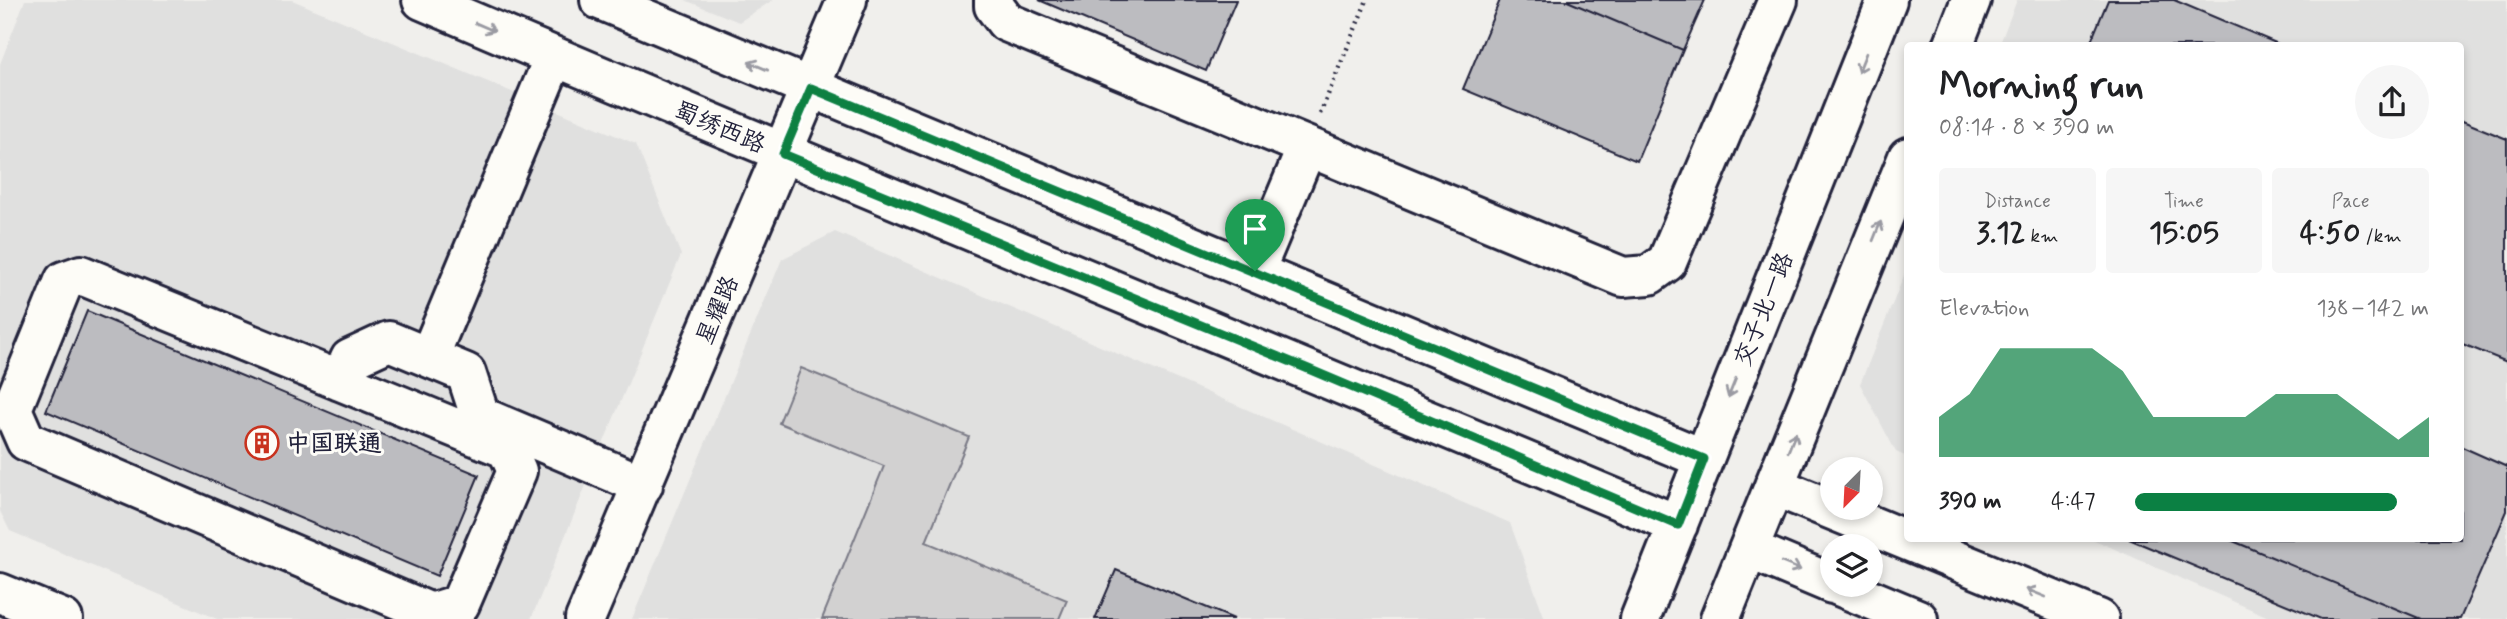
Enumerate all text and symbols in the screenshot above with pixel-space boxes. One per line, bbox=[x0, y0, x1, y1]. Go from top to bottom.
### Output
one-way arrow bbox=[474, 21, 495, 34]
one-way arrow bbox=[1854, 52, 1867, 74]
one-way arrow bbox=[748, 59, 770, 72]
text: Morning run bbox=[1939, 62, 2144, 111]
button: share bbox=[2355, 65, 2429, 139]
street label: 蜀绣西路 bbox=[669, 95, 770, 161]
text: 08:14 · 8 × 390 m bbox=[1939, 113, 2114, 143]
text: Distance bbox=[1984, 189, 2051, 214]
text: Time bbox=[2164, 189, 2204, 214]
text: Pace bbox=[2332, 189, 2370, 214]
pin bbox=[1225, 199, 1285, 271]
icon: arrive bbox=[1236, 210, 1274, 248]
text: 3.12 bbox=[1976, 214, 2025, 253]
text: 15:05 bbox=[2149, 214, 2219, 253]
text: 4:50 bbox=[2300, 214, 2360, 253]
one-way arrow bbox=[1872, 221, 1885, 243]
text: km bbox=[2025, 224, 2058, 249]
text: /km bbox=[2360, 224, 2402, 249]
street label: 交子北一路 bbox=[1728, 248, 1801, 371]
street label: 星耀路 bbox=[690, 271, 747, 350]
text: Elevation bbox=[1939, 294, 2030, 324]
text: 138–142 m bbox=[2316, 294, 2429, 324]
one-way arrow bbox=[1724, 377, 1737, 399]
building icon: 中国联通 bbox=[243, 424, 281, 462]
place label: 中国联通 bbox=[286, 429, 382, 460]
one-way arrow bbox=[1786, 432, 1799, 454]
north arrow bbox=[1820, 457, 1883, 520]
map controls bbox=[1820, 457, 1883, 597]
text: 390 m bbox=[1939, 487, 2001, 517]
text: 4:47 bbox=[2051, 487, 2095, 517]
button: layers bbox=[1820, 534, 1883, 597]
one-way arrow bbox=[1779, 561, 1801, 574]
one-way arrow bbox=[2026, 586, 2048, 599]

